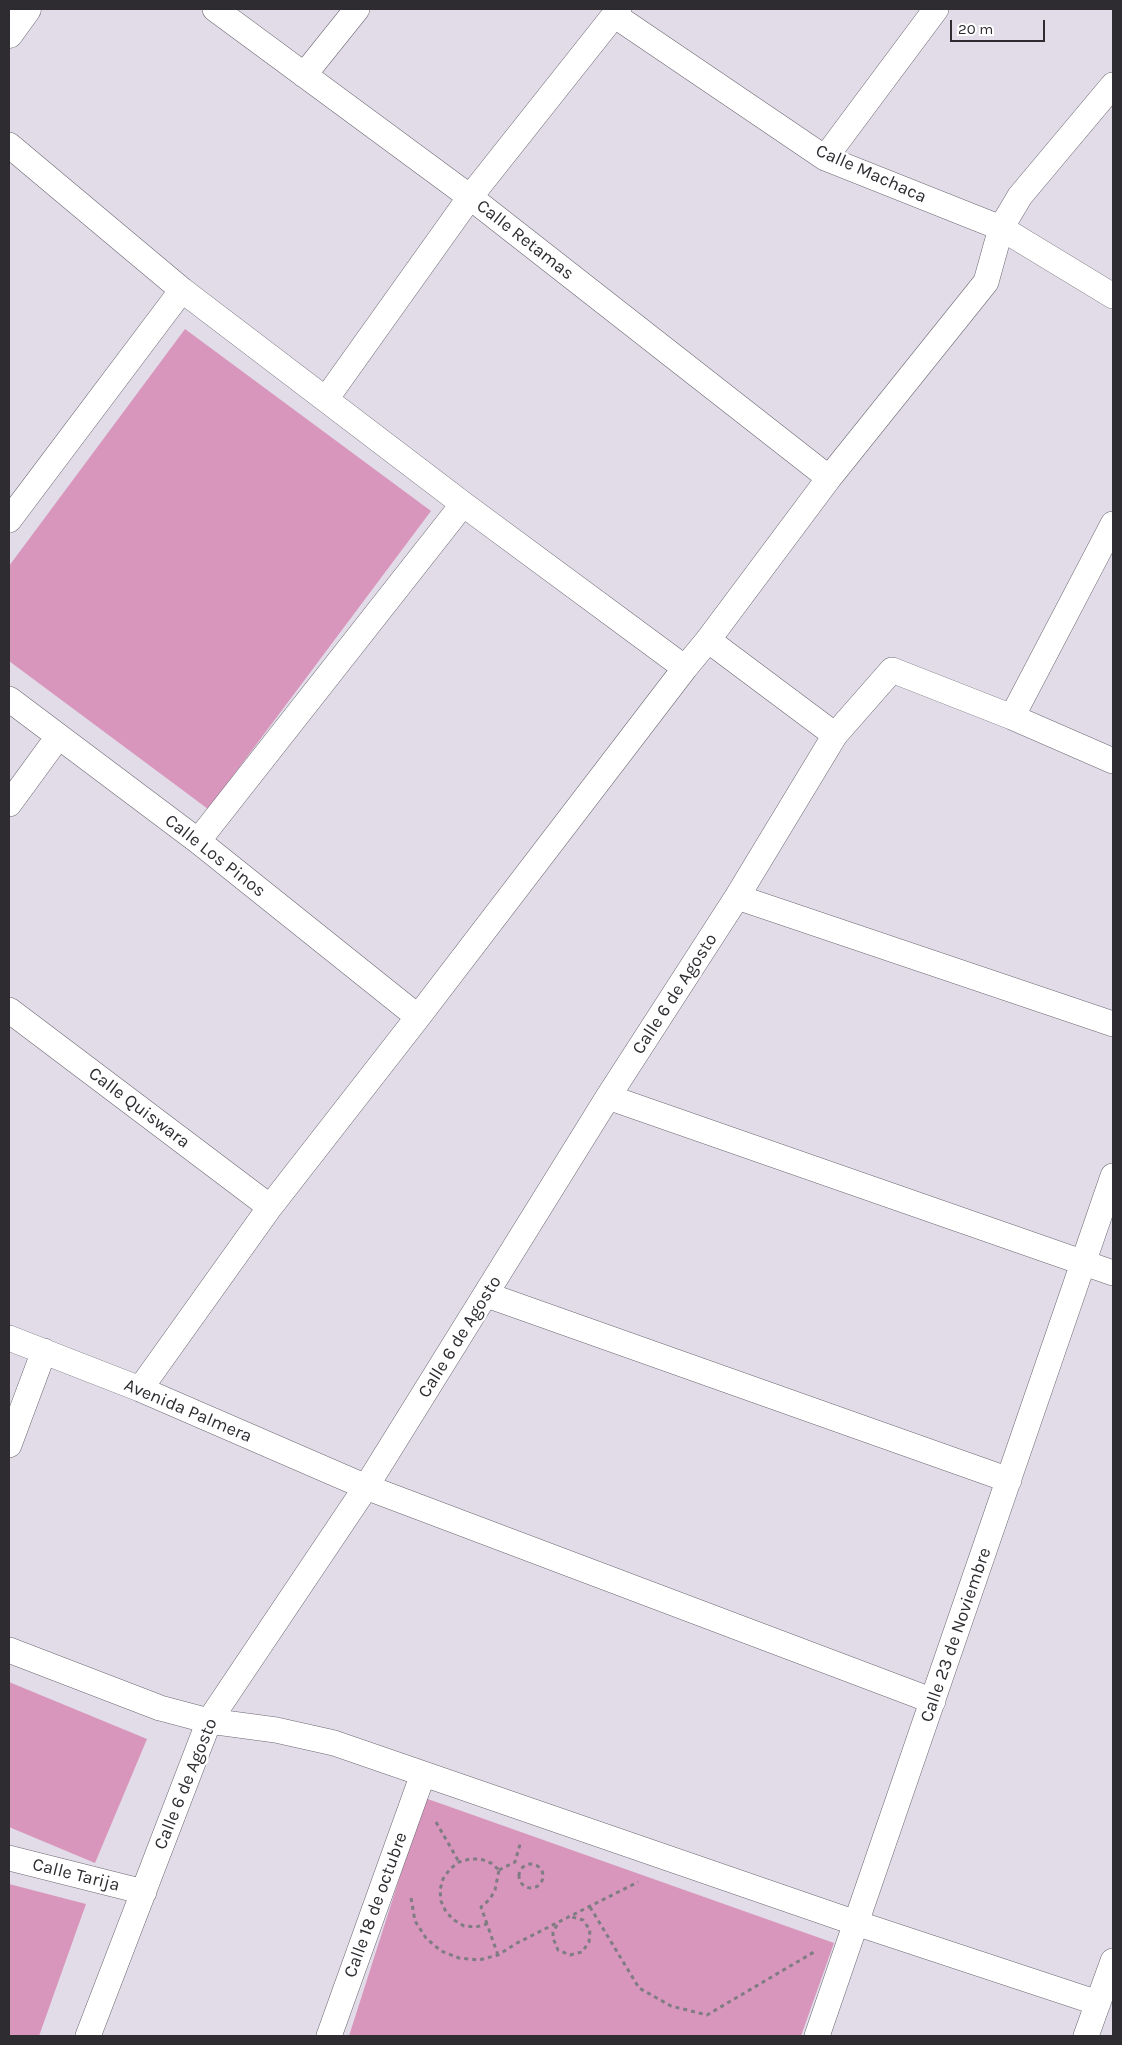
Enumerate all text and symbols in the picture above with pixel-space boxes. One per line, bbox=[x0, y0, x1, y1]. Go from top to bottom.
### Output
scale bar bbox=[952, 10, 1047, 42]
text: 20 m bbox=[958, 20, 993, 38]
street label: Calle Machaca bbox=[812, 140, 930, 208]
street label: Calle Retamas bbox=[472, 195, 578, 285]
street label: Calle Los Pinos bbox=[160, 810, 270, 902]
street label: Calle 6 de Agosto bbox=[628, 930, 722, 1058]
street label: Calle Quiswara bbox=[84, 1063, 194, 1153]
street label: Calle 6 de Agosto bbox=[414, 1272, 506, 1402]
street label: Avenida Palmera bbox=[121, 1374, 255, 1448]
street label: Calle 23 de Noviembre bbox=[916, 1545, 996, 1725]
street label: Calle 6 de Agosto bbox=[150, 1715, 222, 1853]
street label: Calle 18 de octubre bbox=[340, 1829, 412, 1981]
street label: Calle Tarija bbox=[30, 1854, 122, 1896]

